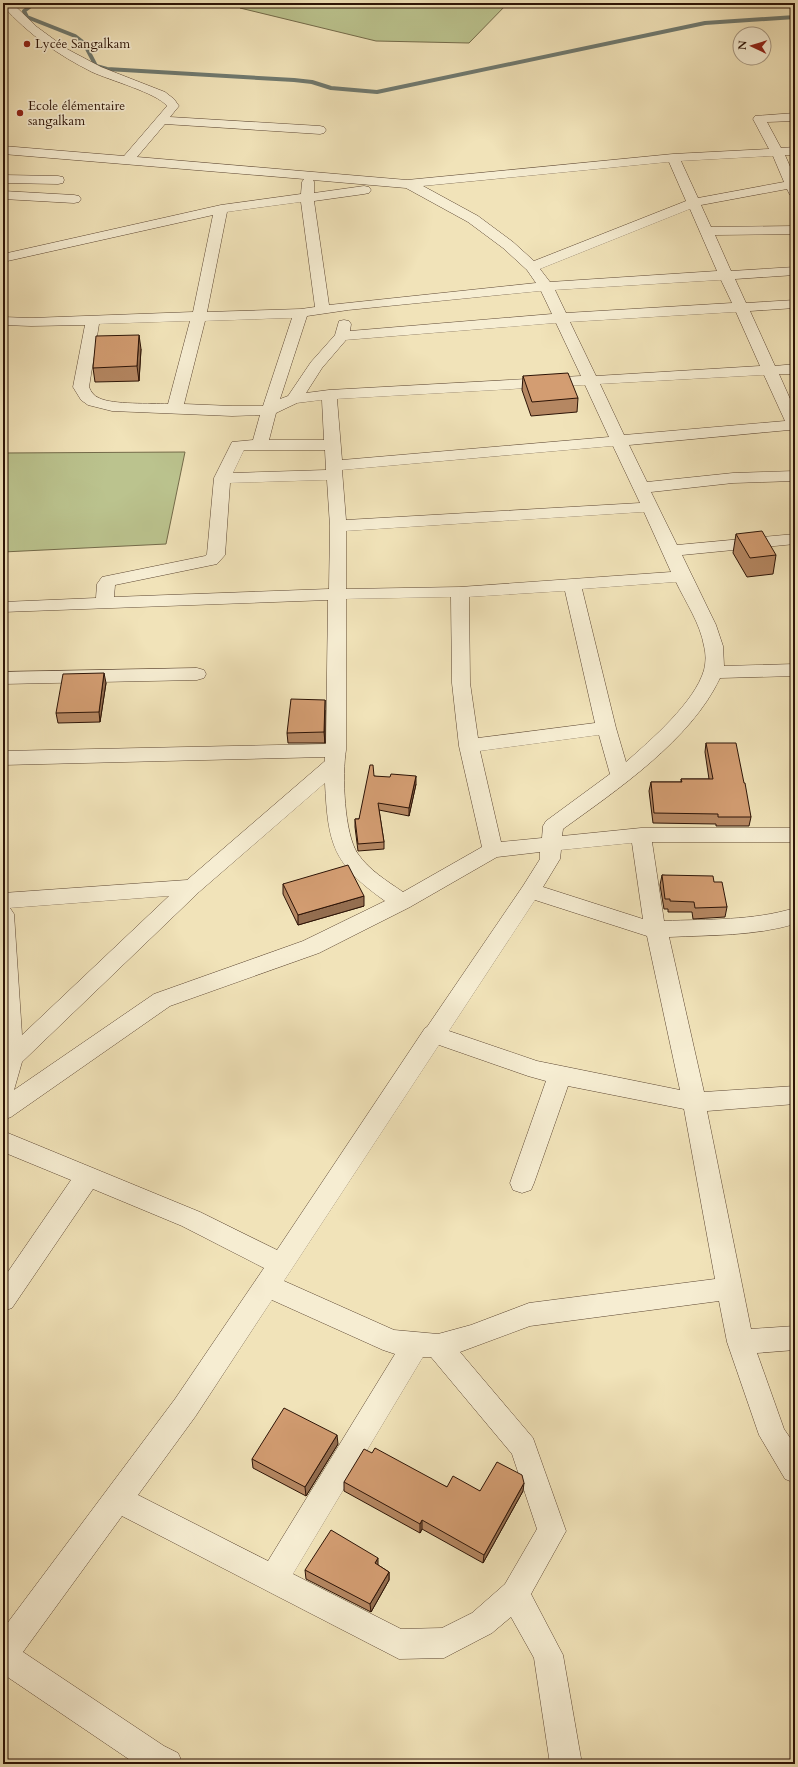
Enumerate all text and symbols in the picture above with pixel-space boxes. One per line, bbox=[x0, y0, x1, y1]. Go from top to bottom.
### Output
north arrow bbox=[732, 26, 772, 66]
place label: Lycée Sangalkam bbox=[35, 35, 130, 53]
marker: Lycée Sangalkam bbox=[22, 39, 32, 49]
text: N bbox=[735, 40, 750, 51]
place label: Ecole élémentaire sangalkam bbox=[28, 97, 125, 130]
marker: Ecole élémentaire sangalkam bbox=[15, 108, 25, 118]

